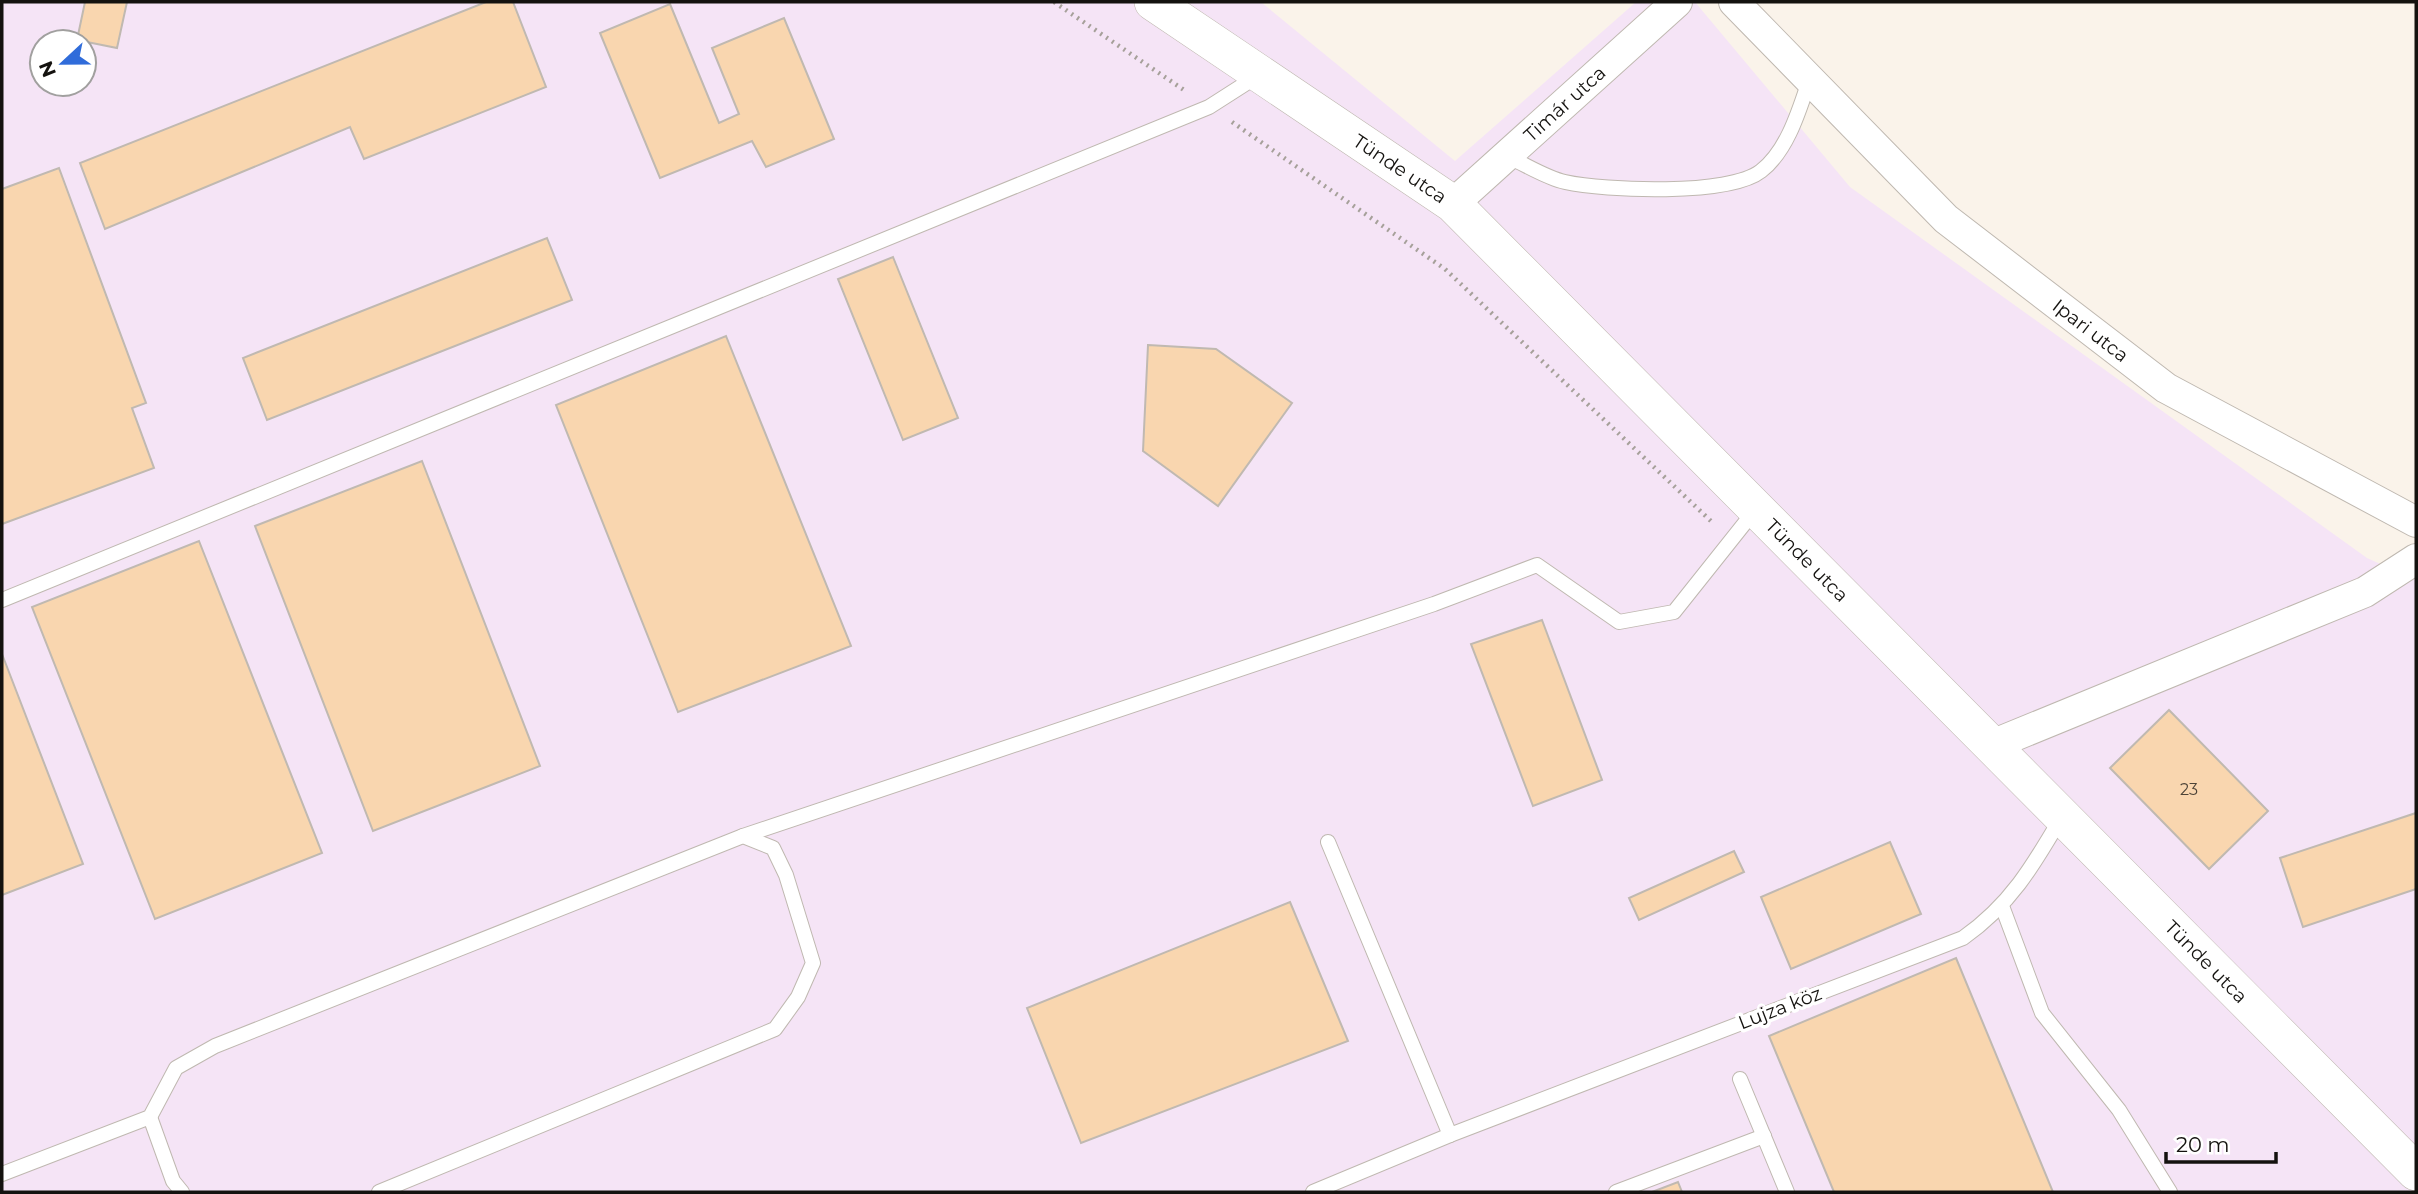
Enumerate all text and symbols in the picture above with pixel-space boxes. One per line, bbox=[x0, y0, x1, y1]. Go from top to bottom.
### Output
north arrow bbox=[28, 28, 98, 98]
text: N bbox=[34, 58, 61, 81]
street label: Timár utca bbox=[1519, 61, 1610, 146]
street label: Tünde utca bbox=[1349, 129, 1451, 208]
street label: Ipari utca bbox=[2048, 294, 2133, 367]
street label: Tünde utca bbox=[1761, 514, 1853, 606]
house number: 23 bbox=[2180, 780, 2198, 799]
street label: Tünde utca bbox=[2160, 915, 2253, 1008]
street label: Lujza köz bbox=[1735, 982, 1825, 1034]
scale bar bbox=[2166, 1120, 2276, 1164]
text: 20 m bbox=[2176, 1132, 2230, 1157]

